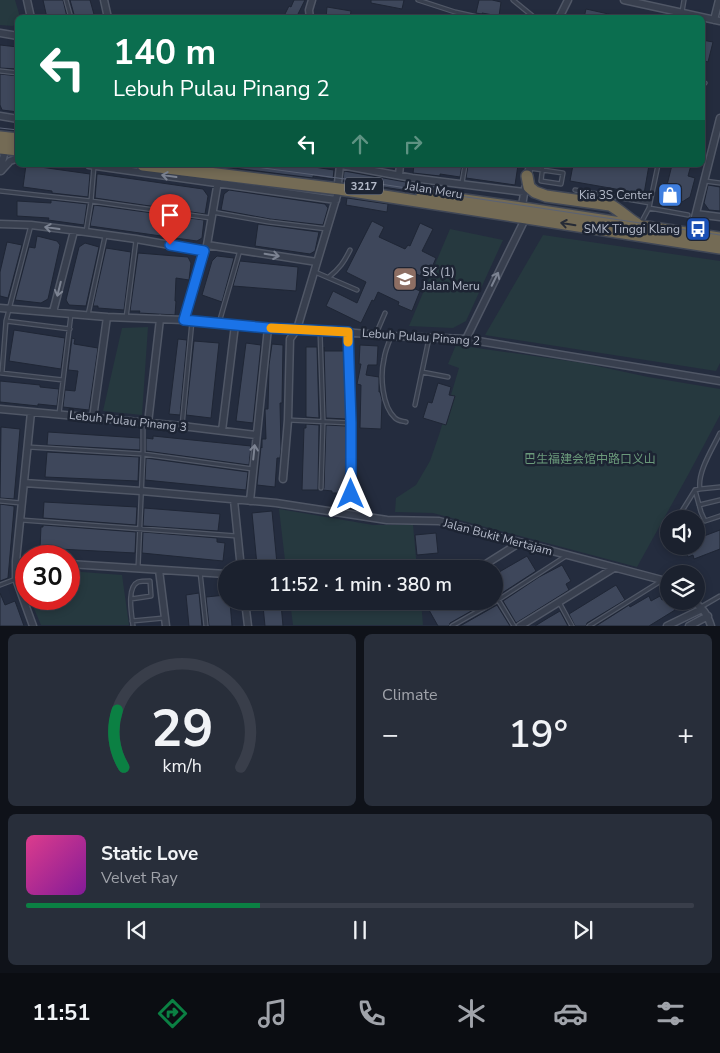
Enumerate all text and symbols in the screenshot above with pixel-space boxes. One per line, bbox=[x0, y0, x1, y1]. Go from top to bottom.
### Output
text: 140 m bbox=[113, 29, 216, 76]
icon: left bbox=[30, 35, 95, 100]
text: Lebuh Pulau Pinang 2 bbox=[113, 74, 330, 104]
icon: left bbox=[293, 130, 321, 158]
icon: ahead bbox=[346, 130, 374, 158]
icon: right bbox=[399, 130, 427, 158]
one-way arrow bbox=[161, 171, 177, 181]
street label: Jalan Meru bbox=[403, 177, 464, 202]
road number: 3217 bbox=[345, 178, 383, 195]
shop icon: Kia 3S Center bbox=[657, 182, 683, 208]
place label: Kia 3S Center bbox=[579, 187, 653, 203]
pin bbox=[149, 194, 191, 245]
icon: arrive bbox=[156, 201, 184, 229]
bus stop icon: SMK Tinggi Klang bbox=[685, 216, 711, 242]
one-way arrow bbox=[560, 219, 576, 229]
place label: SMK Tinggi Klang bbox=[584, 221, 680, 237]
one-way arrow bbox=[45, 223, 61, 233]
one-way arrow bbox=[264, 250, 280, 260]
place label: SK (1) Jalan Meru bbox=[421, 264, 480, 294]
school or university icon: SK (1) Jalan Meru bbox=[392, 266, 418, 292]
one-way arrow bbox=[491, 272, 500, 287]
one-way arrow bbox=[54, 280, 63, 296]
street label: Lebuh Pulau Pinang 2 bbox=[362, 325, 480, 349]
street label: Lebuh Pulau Pinang 3 bbox=[68, 407, 188, 435]
one-way arrow bbox=[250, 445, 259, 461]
park label: 巴生福建会馆中路口义山 bbox=[524, 451, 656, 467]
position arrow bbox=[324, 467, 376, 519]
map controls bbox=[660, 510, 705, 610]
button: sound bbox=[660, 510, 705, 555]
street label: Jalan Bukit Mertajam bbox=[441, 514, 554, 559]
speed limit sign: 30 bbox=[15, 545, 80, 610]
button: layers bbox=[660, 565, 705, 610]
text: 11:52 · 1 min · 380 m bbox=[269, 572, 452, 598]
text: Climate bbox=[382, 684, 437, 706]
text: 29 bbox=[151, 693, 213, 764]
text: 19° bbox=[508, 709, 568, 760]
text: − bbox=[382, 716, 399, 754]
text: + bbox=[677, 716, 694, 754]
text: km/h bbox=[162, 754, 202, 778]
text: Static Love bbox=[101, 841, 198, 867]
text: Velvet Ray bbox=[101, 867, 178, 889]
icon: previous bbox=[123, 916, 151, 944]
icon: pause bbox=[346, 916, 374, 944]
icon: next bbox=[569, 916, 597, 944]
icon: directions bbox=[155, 996, 190, 1031]
icon: music bbox=[255, 996, 290, 1031]
icon: phone bbox=[354, 996, 389, 1031]
icon: climate bbox=[454, 996, 489, 1031]
icon: car bbox=[553, 996, 588, 1031]
icon: filters bbox=[653, 996, 688, 1031]
text: 11:51 bbox=[32, 998, 91, 1028]

